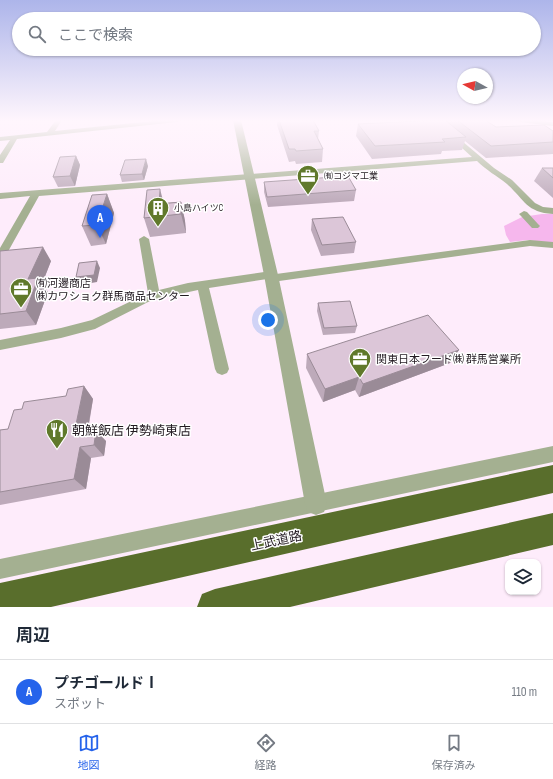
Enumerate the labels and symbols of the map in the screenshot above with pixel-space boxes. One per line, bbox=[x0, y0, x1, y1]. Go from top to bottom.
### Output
north arrow bbox=[457, 68, 493, 104]
office icon: ㈲コジマ工業 bbox=[295, 163, 321, 196]
place label: ㈲コジマ工業 bbox=[324, 171, 378, 182]
building icon: 小島ハイツC bbox=[145, 195, 171, 228]
place label: 小島ハイツC bbox=[174, 203, 223, 214]
pin: A bbox=[87, 205, 113, 238]
office icon: ㈲河邊商店 ㈱カワショク群馬商品センター bbox=[8, 276, 34, 309]
place label: ㈲河邊商店 ㈱カワショク群馬商品センター bbox=[36, 277, 190, 303]
your location bbox=[258, 310, 278, 330]
office icon: 関東日本フード㈱ 群馬営業所 bbox=[347, 346, 373, 379]
place label: 関東日本フード㈱ 群馬営業所 bbox=[376, 353, 522, 366]
restaurant icon: 朝鮮飯店 伊勢崎東店 bbox=[44, 417, 70, 450]
place label: 朝鮮飯店 伊勢崎東店 bbox=[72, 423, 191, 439]
street label: 上武道路 bbox=[249, 528, 303, 554]

